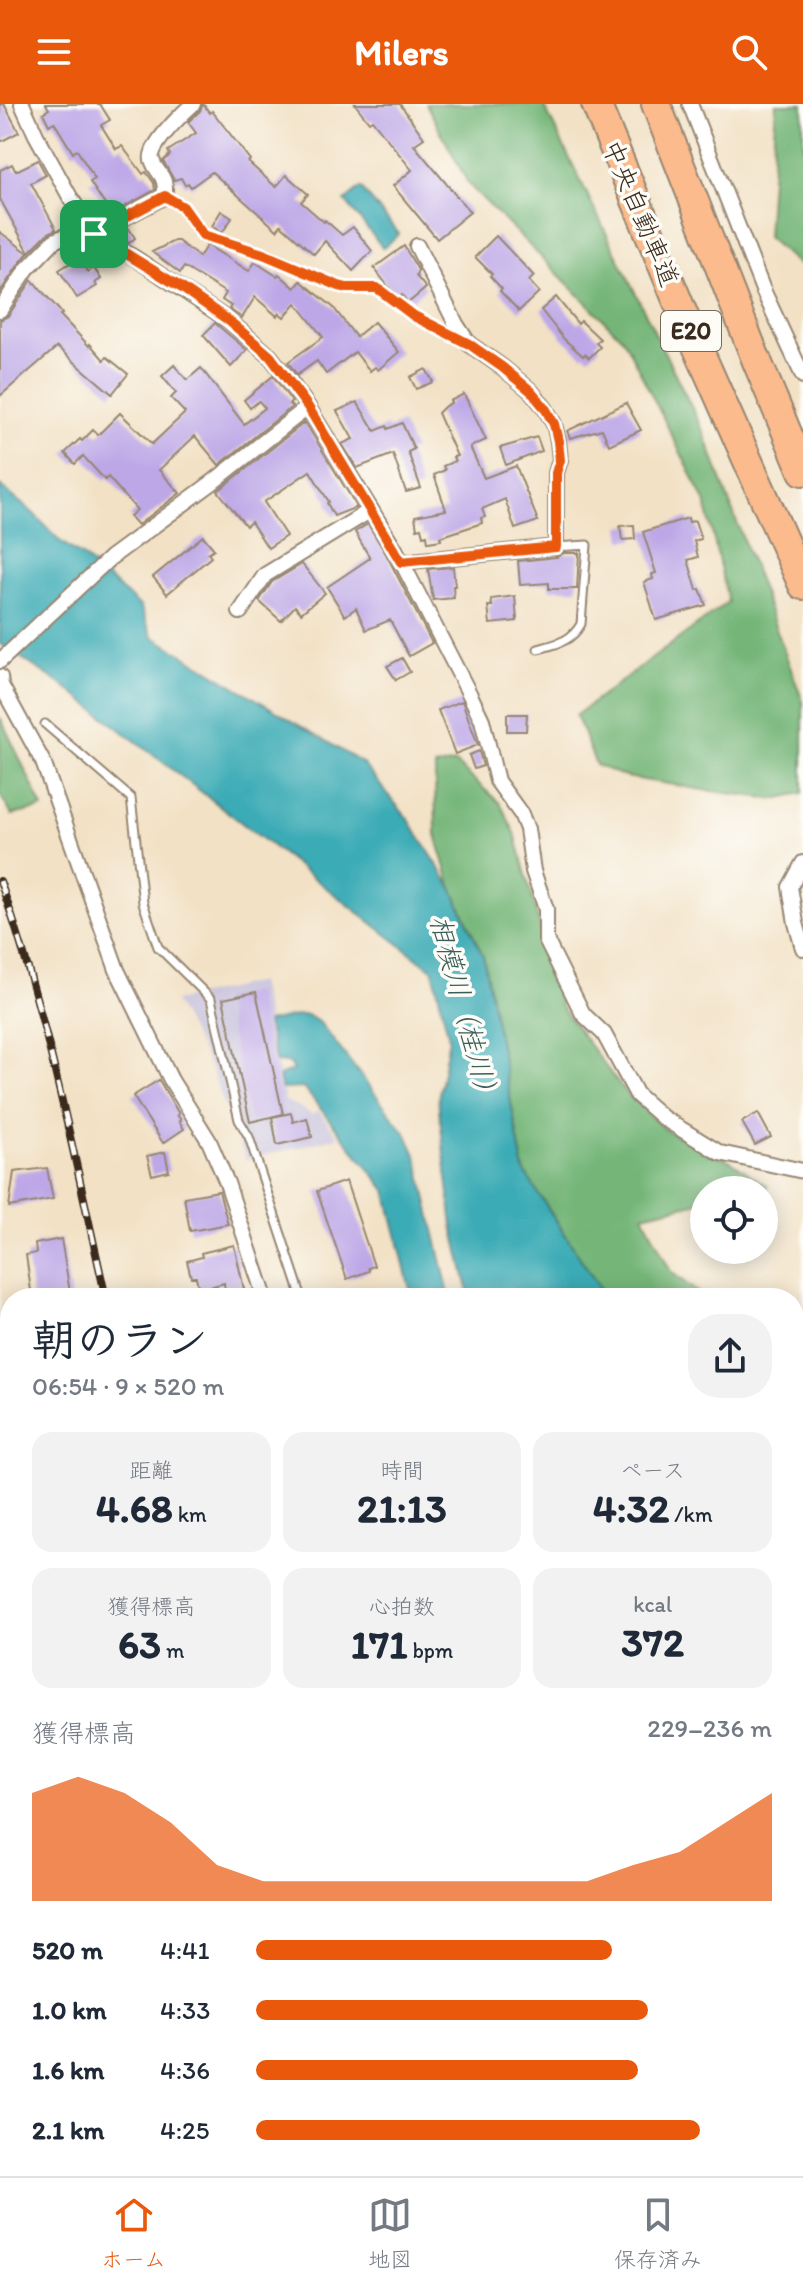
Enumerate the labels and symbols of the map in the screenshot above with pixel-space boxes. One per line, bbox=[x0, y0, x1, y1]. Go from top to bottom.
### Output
street label: 中央自動車道 bbox=[596, 135, 686, 291]
pin bbox=[60, 200, 128, 268]
road number: E20 bbox=[661, 311, 721, 351]
water label: 相模川（桂川） bbox=[423, 911, 507, 1109]

